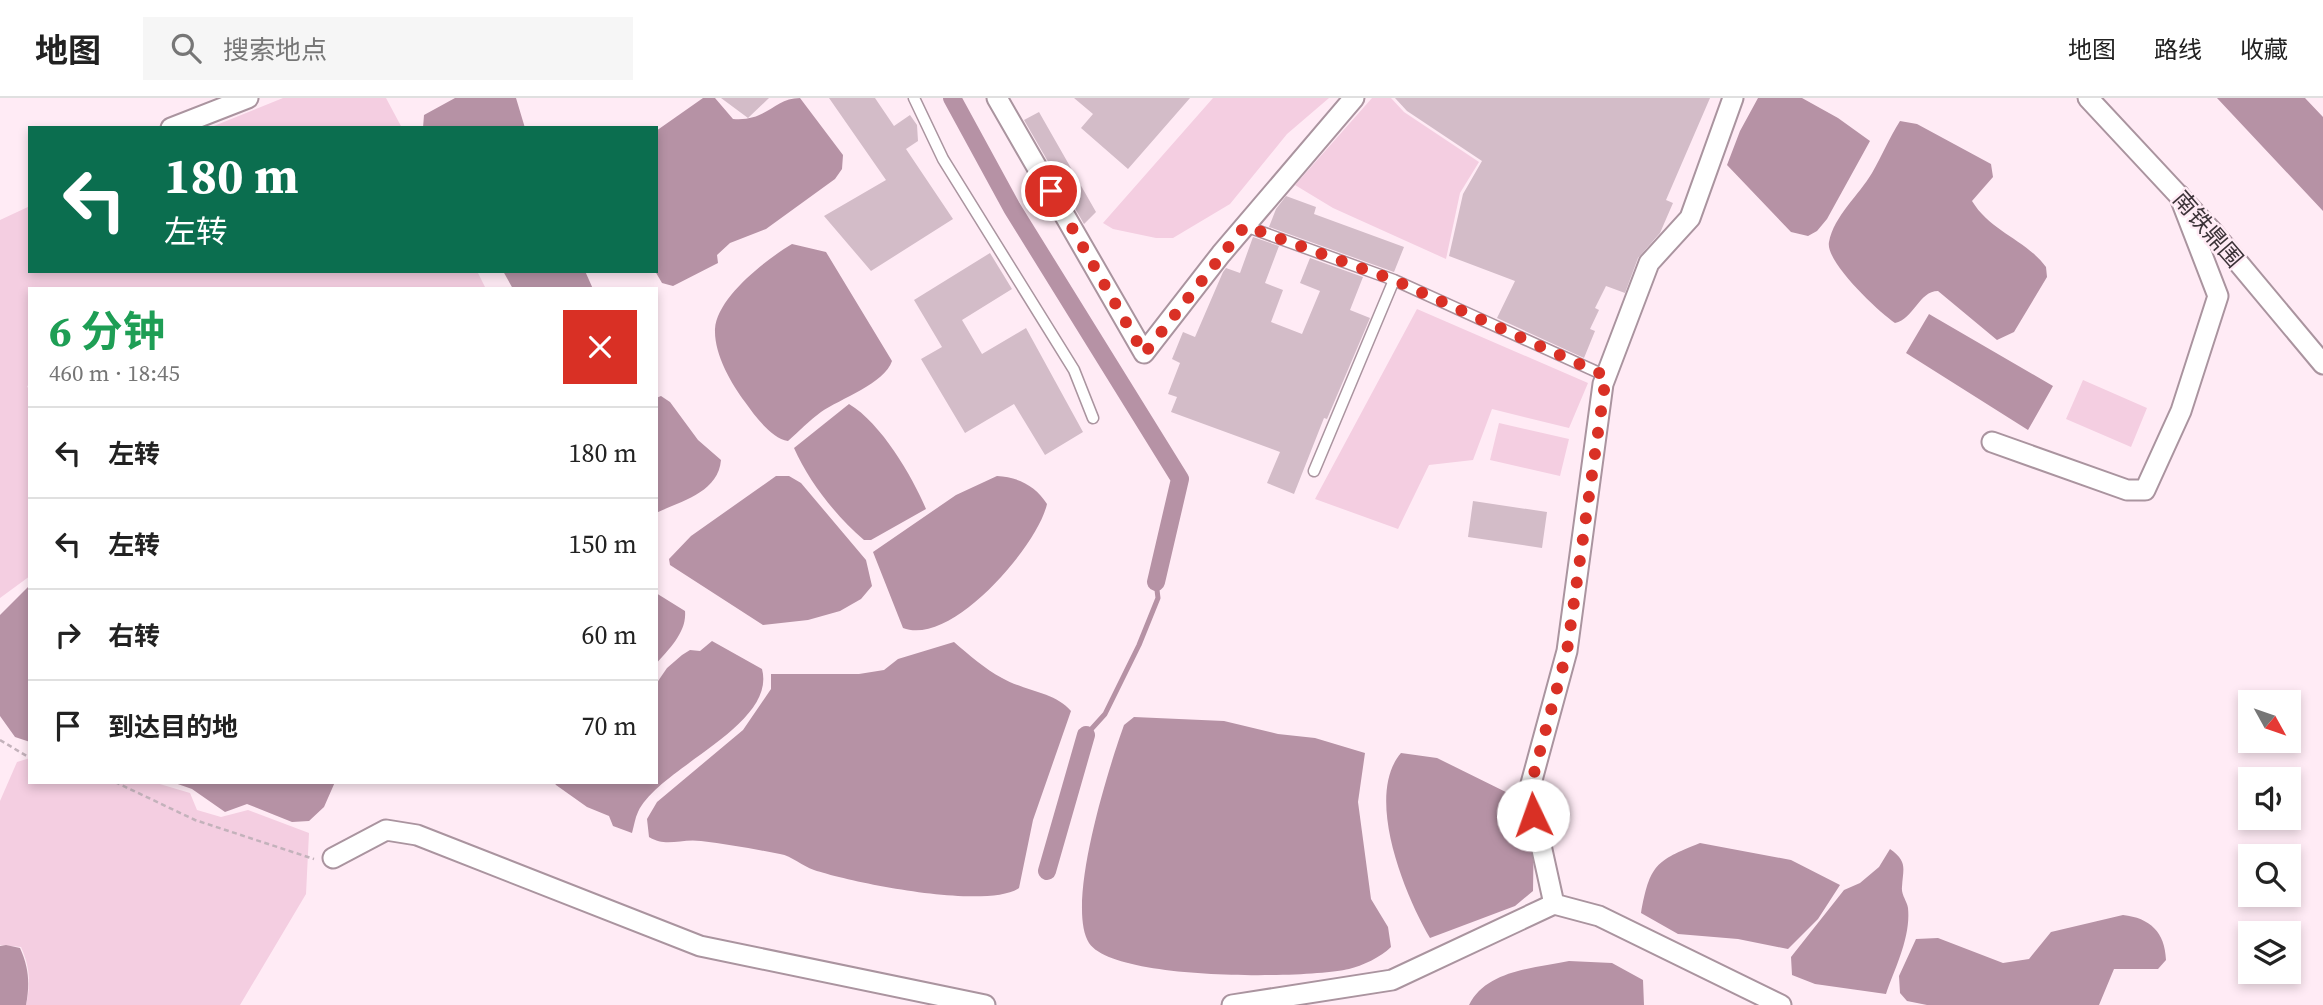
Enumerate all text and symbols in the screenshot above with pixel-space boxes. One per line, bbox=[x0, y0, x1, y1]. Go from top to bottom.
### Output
search box bbox=[143, 17, 633, 80]
text: 地图 bbox=[35, 28, 101, 73]
icon: search bbox=[167, 29, 205, 67]
text: 搜索地点 bbox=[223, 32, 327, 68]
text: 地图 bbox=[2068, 33, 2116, 66]
text: 路线 bbox=[2154, 33, 2202, 66]
text: 收藏 bbox=[2240, 33, 2288, 66]
text: 180 m bbox=[164, 142, 299, 209]
icon: left bbox=[49, 154, 140, 245]
pin bbox=[1021, 161, 1081, 221]
icon: arrive bbox=[1032, 172, 1070, 210]
street label: 南铁鼎围 bbox=[2166, 184, 2250, 274]
text: 左转 bbox=[164, 210, 228, 254]
text: 6 分钟 bbox=[49, 302, 165, 360]
button: close bbox=[563, 310, 637, 384]
text: 460 m · 18:45 bbox=[49, 357, 180, 389]
icon: left bbox=[49, 434, 87, 472]
text: 180 m bbox=[569, 435, 637, 471]
text: 左转 bbox=[108, 436, 160, 472]
icon: left bbox=[49, 525, 87, 563]
text: 150 m bbox=[569, 526, 637, 562]
text: 左转 bbox=[108, 527, 160, 563]
icon: right bbox=[49, 616, 87, 654]
text: 60 m bbox=[582, 617, 637, 653]
text: 右转 bbox=[108, 618, 160, 654]
north arrow bbox=[2238, 690, 2301, 752]
map controls bbox=[2238, 690, 2301, 984]
icon: arrive bbox=[49, 707, 87, 745]
text: 70 m bbox=[582, 708, 637, 744]
text: 到达目的地 bbox=[108, 709, 238, 745]
button: sound bbox=[2238, 767, 2301, 830]
position arrow bbox=[1496, 778, 1570, 852]
button: search bbox=[2238, 844, 2301, 907]
button: layers bbox=[2238, 921, 2301, 984]

